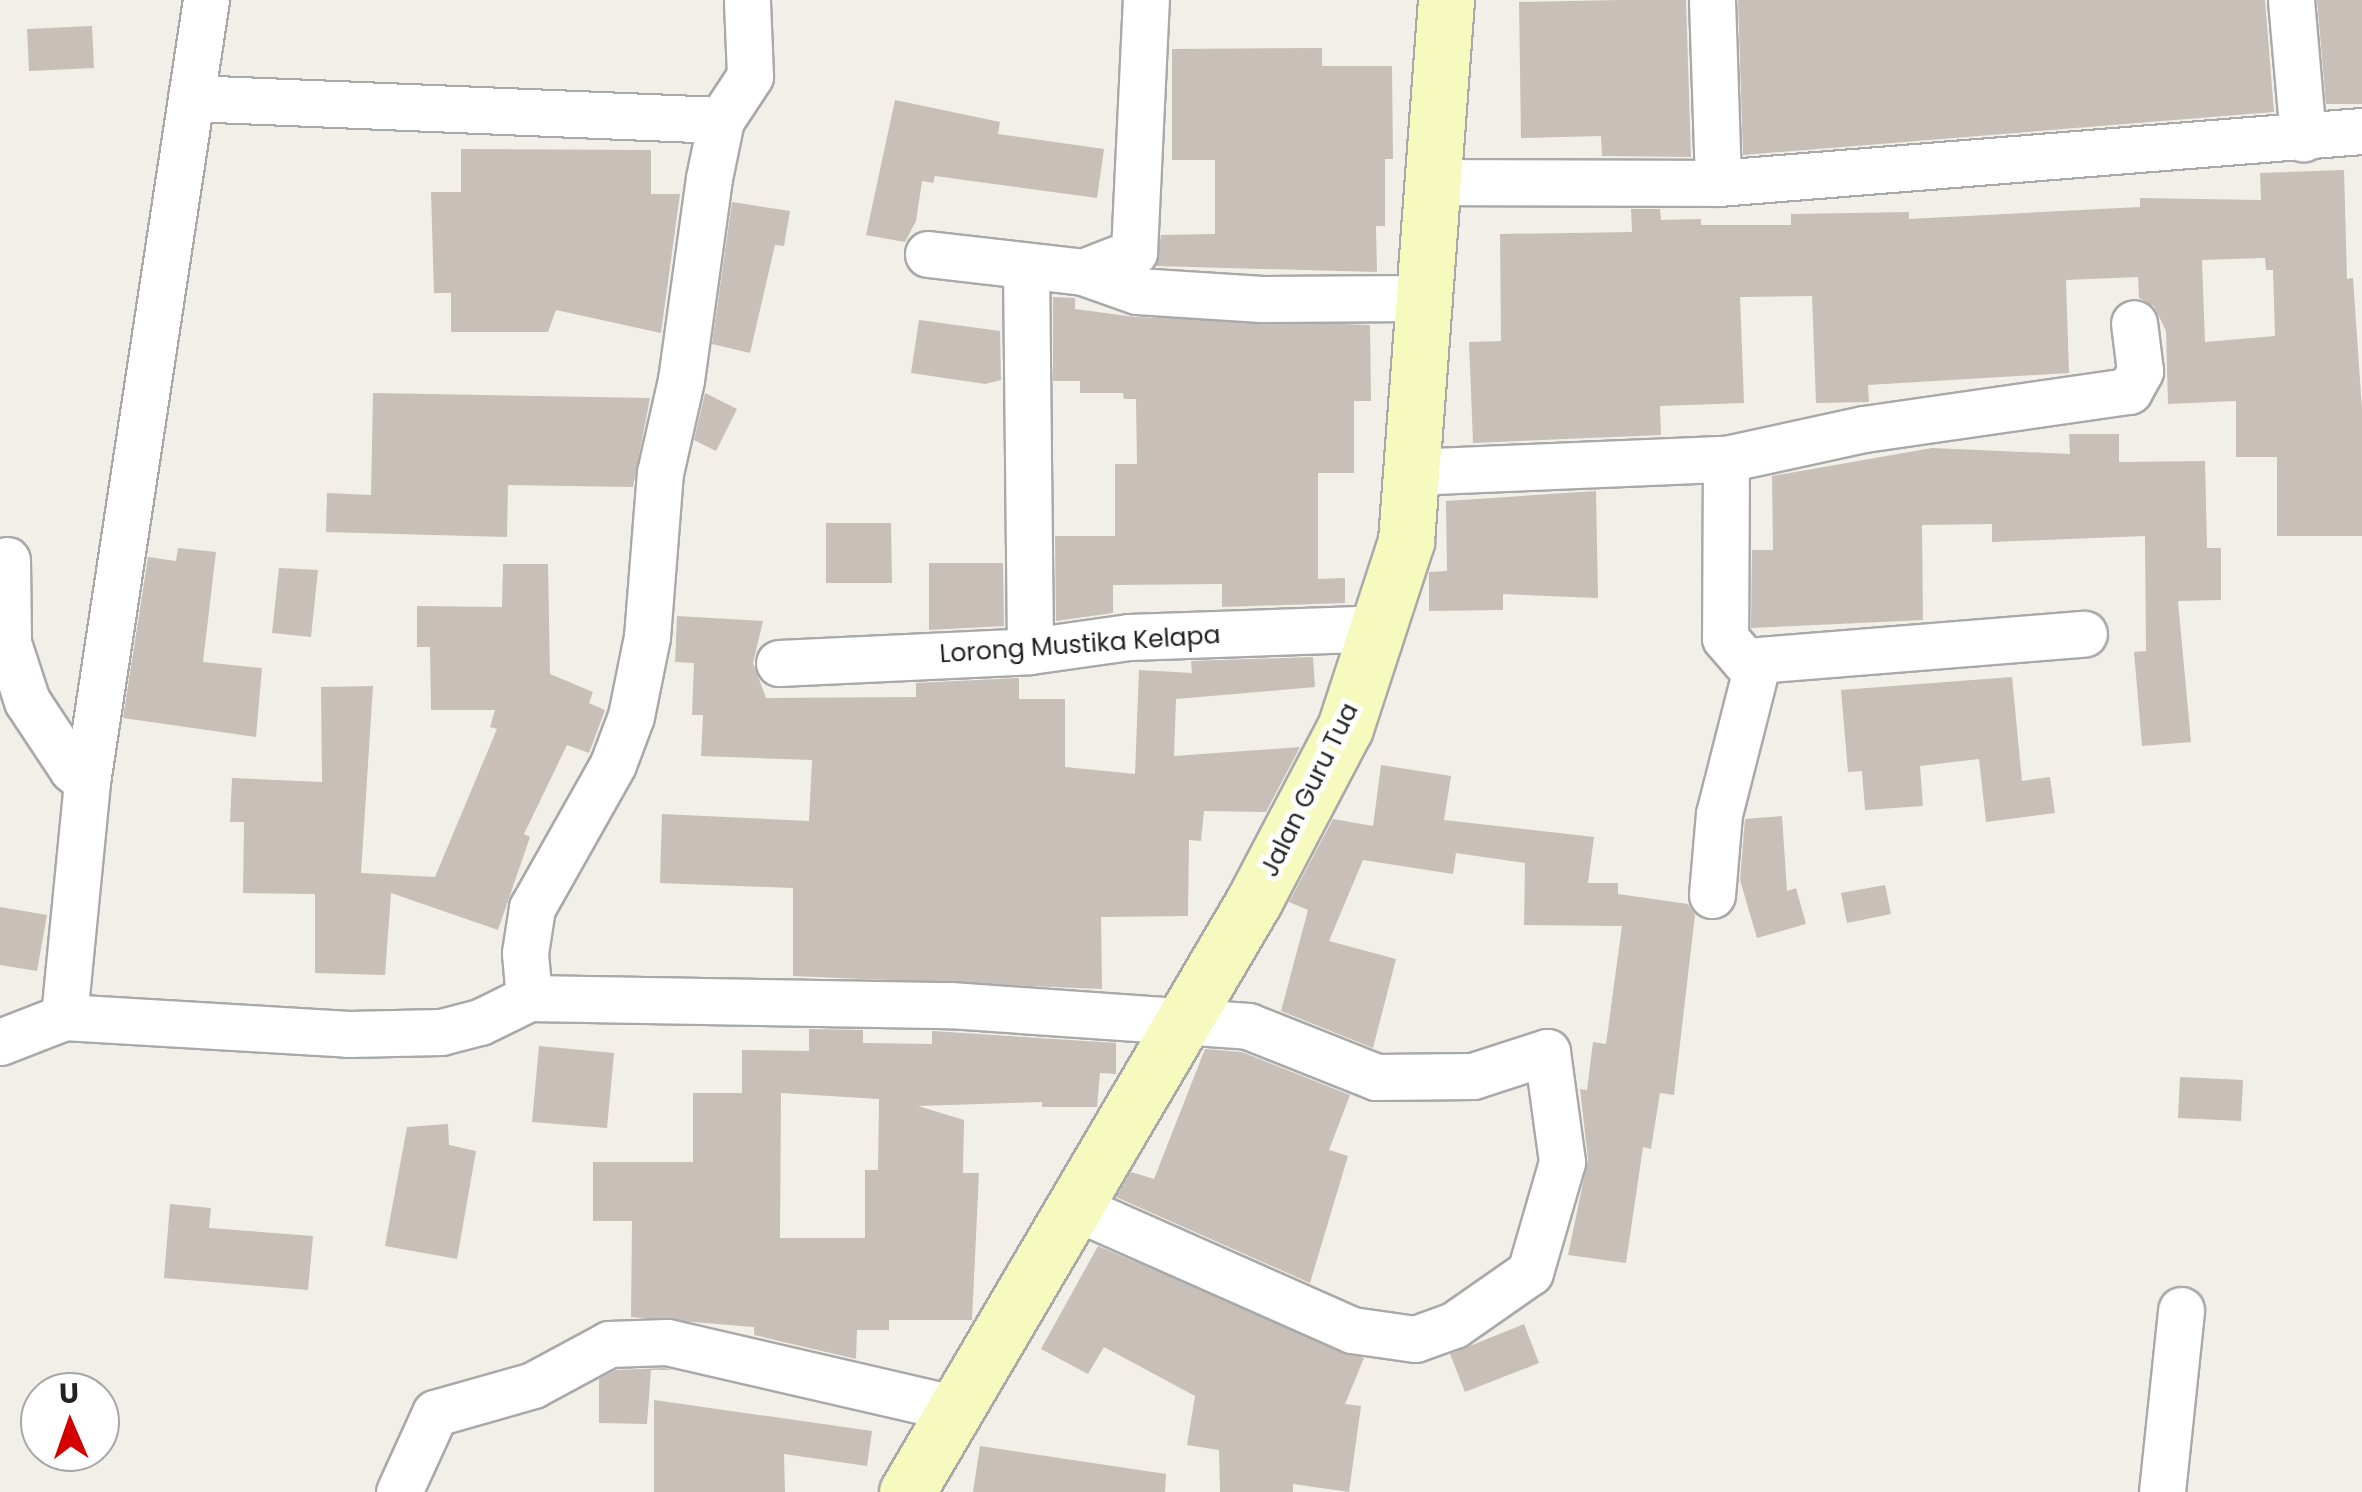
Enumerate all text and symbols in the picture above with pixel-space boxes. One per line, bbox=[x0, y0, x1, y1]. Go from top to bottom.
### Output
street label: Lorong Mustika Kelapa bbox=[939, 620, 1221, 670]
street label: Jalan Guru Tua bbox=[1255, 698, 1365, 882]
north arrow bbox=[20, 1372, 120, 1472]
text: U bbox=[58, 1374, 80, 1413]

